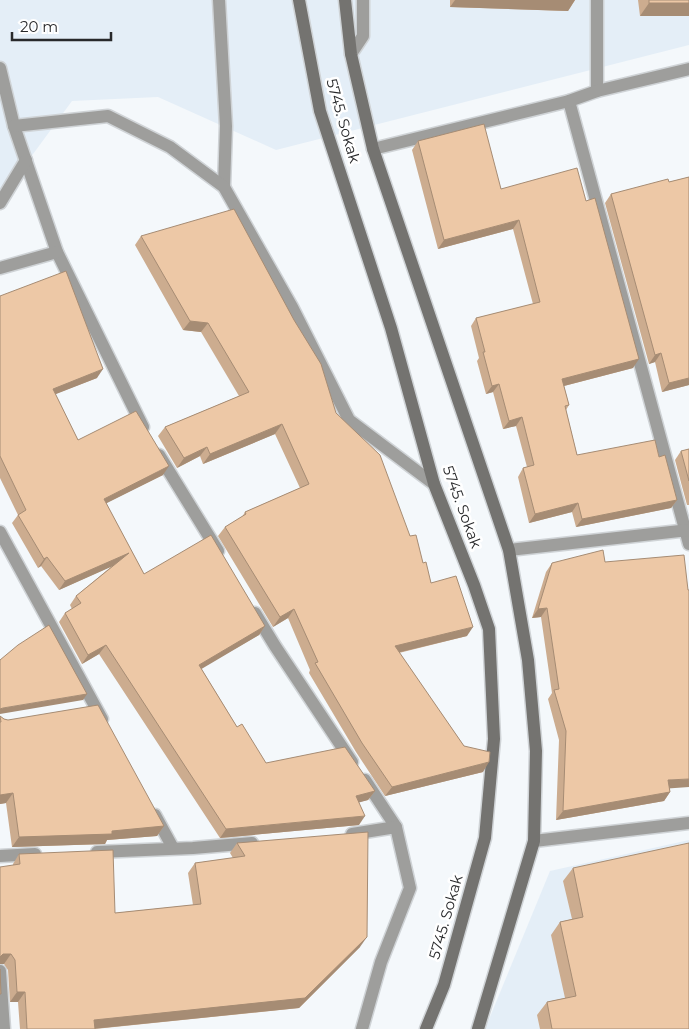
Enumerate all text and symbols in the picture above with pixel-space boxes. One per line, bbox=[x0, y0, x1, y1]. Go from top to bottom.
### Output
scale bar bbox=[12, 10, 111, 42]
text: 20 m bbox=[20, 17, 58, 36]
street label: 5745. Sokak bbox=[322, 76, 365, 165]
street label: 5745. Sokak bbox=[439, 463, 486, 551]
street label: 5745. Sokak bbox=[424, 872, 467, 961]

